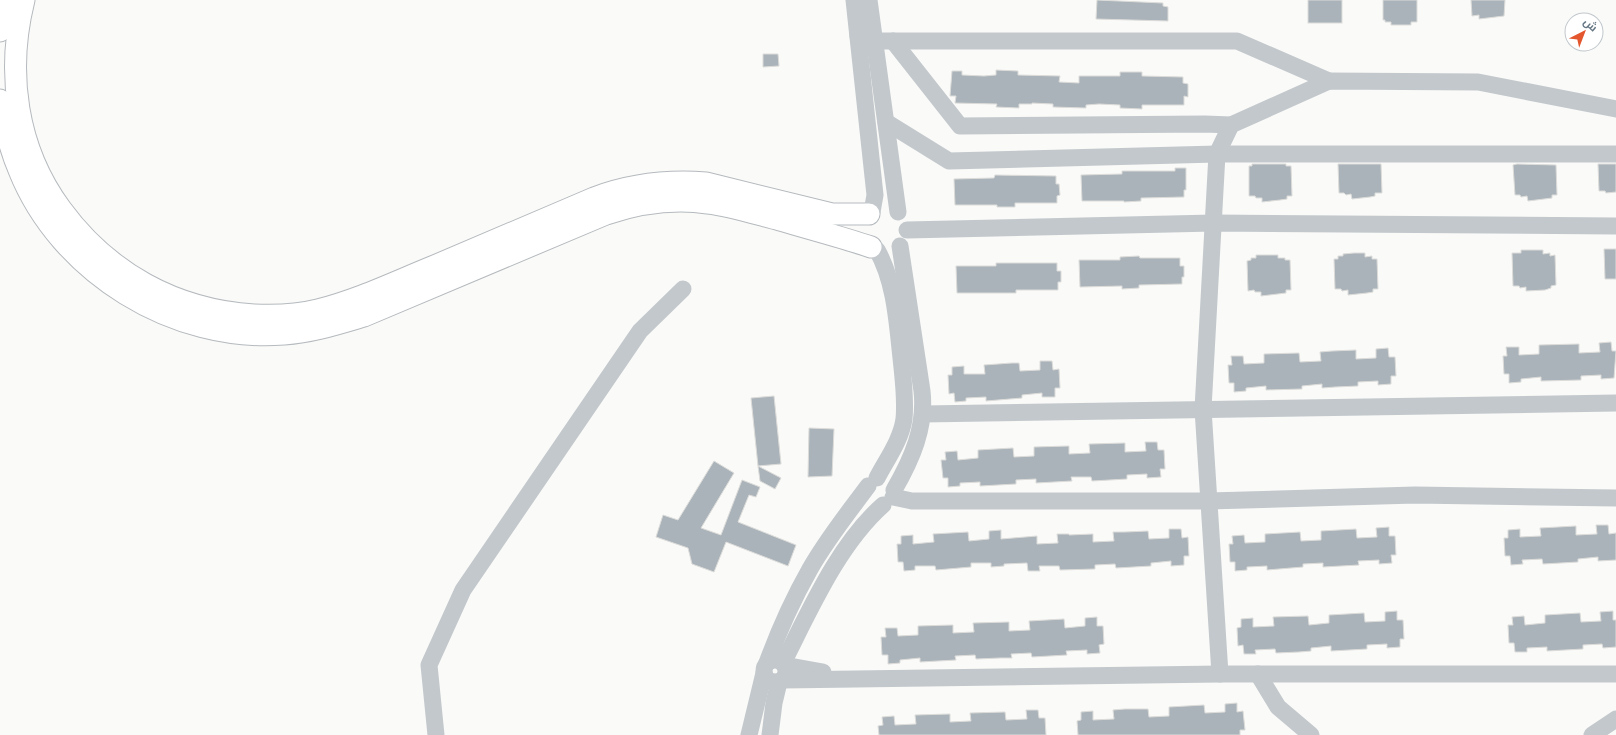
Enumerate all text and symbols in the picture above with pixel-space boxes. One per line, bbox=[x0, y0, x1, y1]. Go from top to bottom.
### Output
north arrow bbox=[1564, 12, 1604, 52]
text: ش bbox=[1581, 14, 1601, 34]

